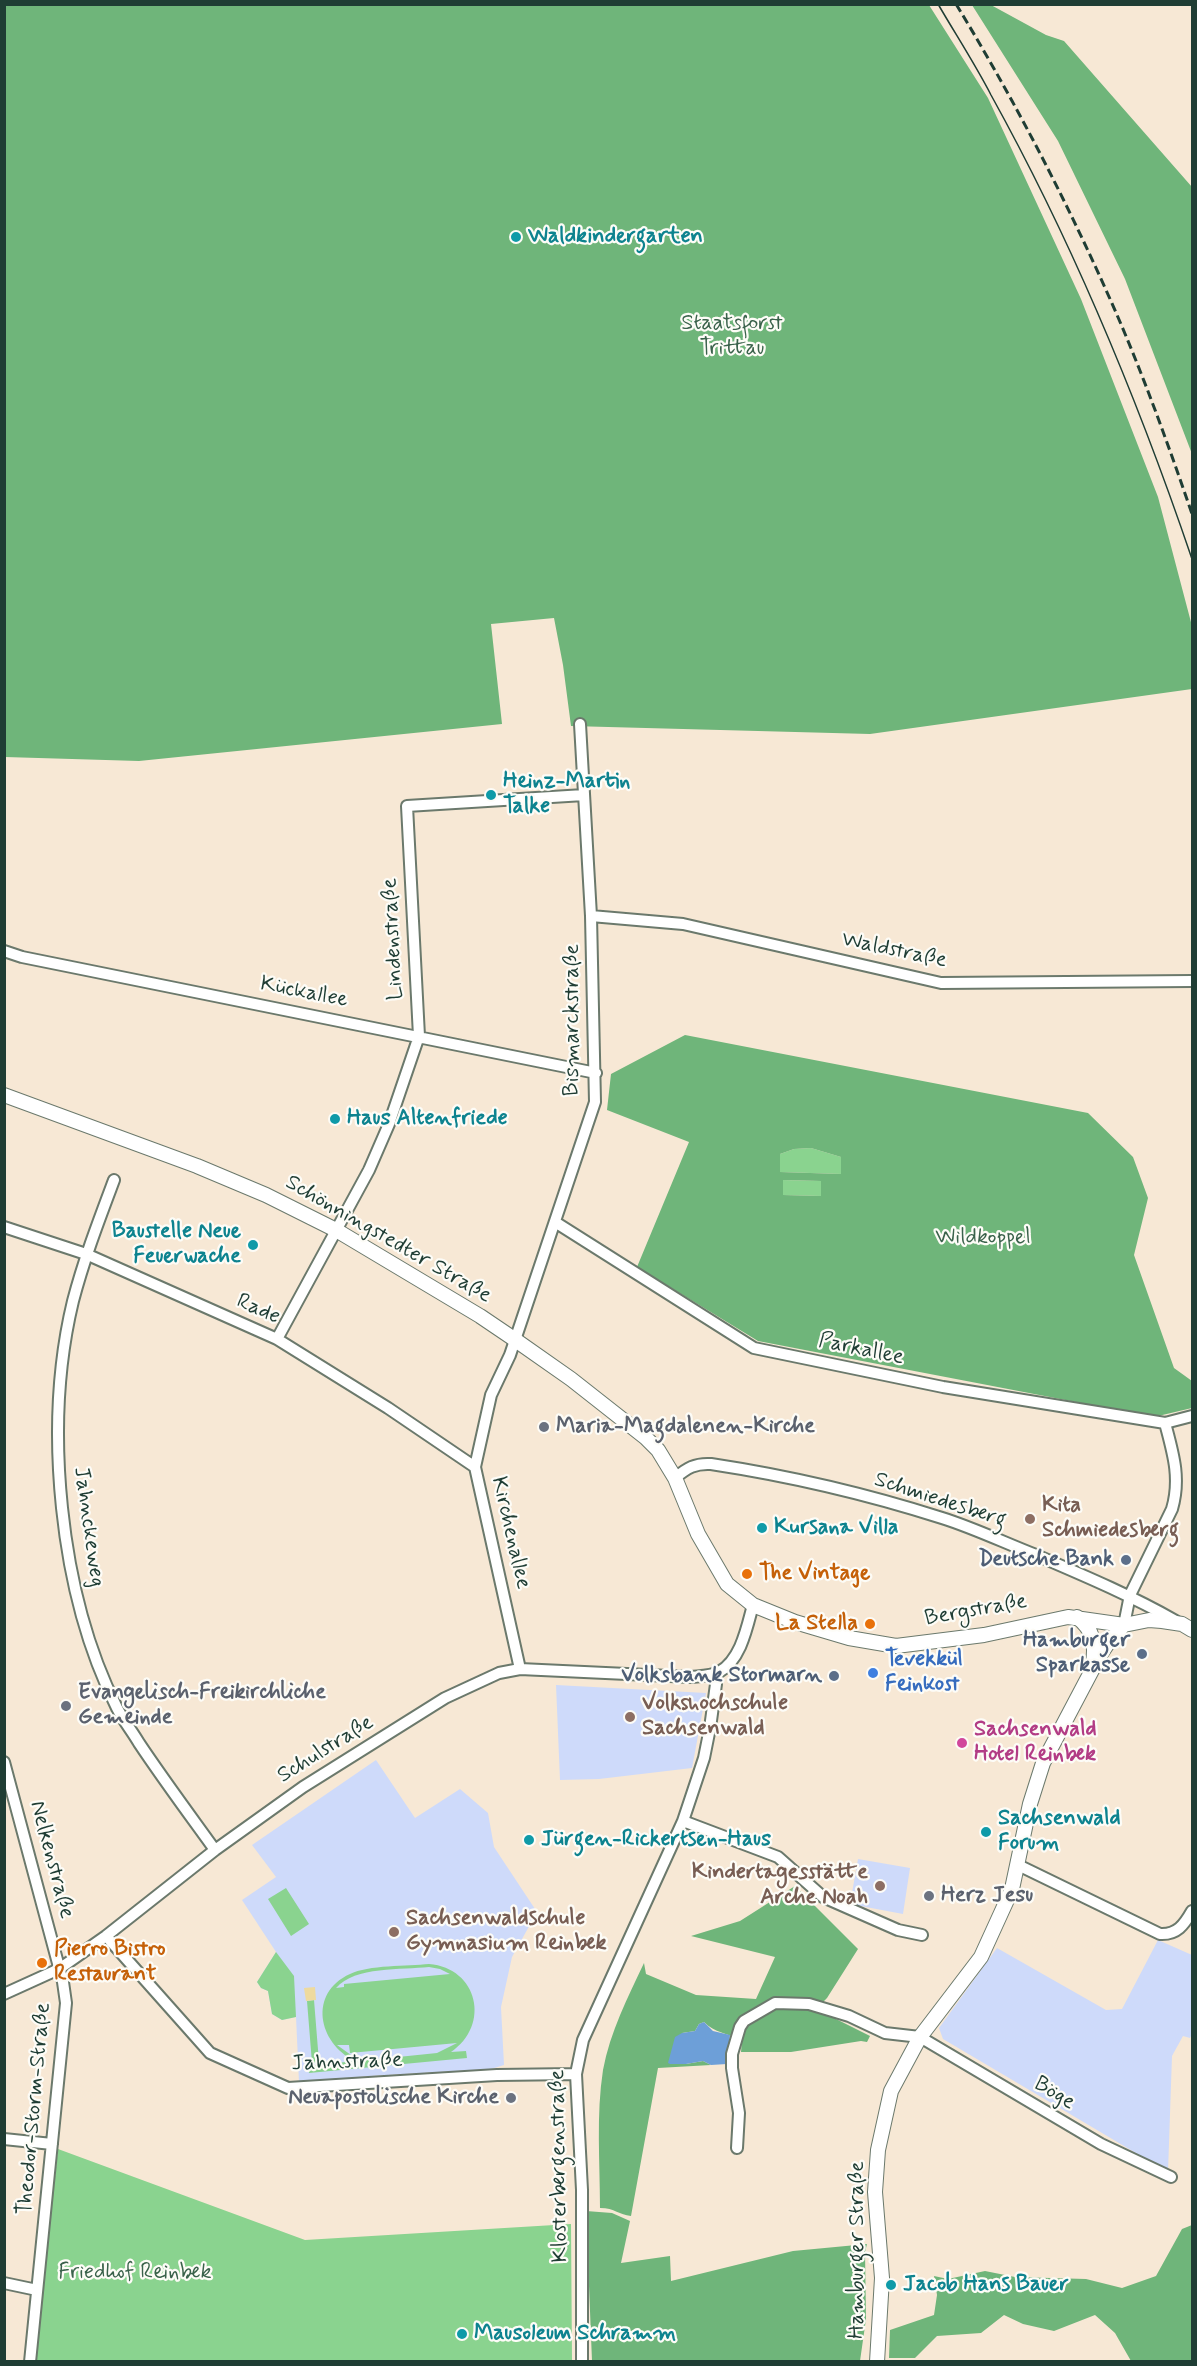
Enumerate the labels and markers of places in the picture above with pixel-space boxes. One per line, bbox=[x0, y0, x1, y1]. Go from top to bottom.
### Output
place label: Waldkindergarten bbox=[528, 224, 703, 250]
marker: Waldkindergarten bbox=[509, 230, 523, 244]
place label: Heinz-Martin Talke bbox=[503, 769, 630, 820]
marker: Heinz-Martin Talke bbox=[484, 788, 498, 802]
place label: Haus Altenfriede bbox=[347, 1106, 508, 1132]
marker: Haus Altenfriede bbox=[328, 1112, 342, 1126]
place label: Baustelle Neue Feuerwache bbox=[112, 1219, 241, 1270]
marker: Baustelle Neue Feuerwache bbox=[246, 1238, 260, 1252]
place label: Maria-Magdalenen-Kirche bbox=[556, 1414, 815, 1440]
marker: Maria-Magdalenen-Kirche bbox=[537, 1420, 551, 1434]
place label: Kita Schmiedesberg bbox=[1042, 1493, 1179, 1544]
marker: Kita Schmiedesberg bbox=[1023, 1512, 1037, 1526]
place label: Kursana Villa bbox=[774, 1515, 898, 1541]
marker: Kursana Villa bbox=[755, 1521, 769, 1535]
place label: Deutsche Bank bbox=[978, 1547, 1114, 1573]
marker: Deutsche Bank bbox=[1119, 1553, 1133, 1567]
place label: The Vintage bbox=[759, 1561, 870, 1587]
marker: The Vintage bbox=[740, 1567, 754, 1581]
place label: La Stella bbox=[775, 1611, 858, 1637]
marker: La Stella bbox=[863, 1617, 877, 1631]
place label: Hamburger Sparkasse bbox=[1023, 1628, 1130, 1680]
place label: Tevekkül Feinkost bbox=[885, 1647, 963, 1699]
marker: Hamburger Sparkasse bbox=[1135, 1647, 1149, 1661]
place label: Volksbank Stormarn bbox=[621, 1663, 822, 1689]
marker: Tevekkül Feinkost bbox=[866, 1666, 880, 1680]
marker: Volksbank Stormarn bbox=[827, 1669, 841, 1683]
place label: Evangelisch-Freikirchliche Gemeinde bbox=[78, 1680, 326, 1732]
place label: Volkshochschule Sachsenwald bbox=[642, 1691, 788, 1742]
marker: Evangelisch-Freikirchliche Gemeinde bbox=[59, 1699, 73, 1713]
marker: Volkshochschule Sachsenwald bbox=[623, 1710, 637, 1724]
place label: Sachsenwald Hotel Reinbek bbox=[974, 1717, 1097, 1768]
marker: Sachsenwald Hotel Reinbek bbox=[955, 1736, 969, 1750]
place label: Sachsenwald Forum bbox=[998, 1806, 1121, 1858]
marker: Sachsenwald Forum bbox=[979, 1825, 993, 1839]
place label: Jürgen-Rickertsen-Haus bbox=[541, 1827, 771, 1853]
marker: Jürgen-Rickertsen-Haus bbox=[522, 1833, 536, 1847]
place label: Kindertagesstätte Arche Noah bbox=[692, 1860, 868, 1912]
marker: Kindertagesstätte Arche Noah bbox=[873, 1879, 887, 1893]
place label: Herz Jesu bbox=[941, 1883, 1033, 1909]
marker: Herz Jesu bbox=[922, 1889, 936, 1903]
place label: Sachsenwaldschule Gymnasium Reinbek bbox=[406, 1906, 607, 1958]
marker: Sachsenwaldschule Gymnasium Reinbek bbox=[387, 1925, 401, 1939]
place label: Pierro Bistro Restaurant bbox=[54, 1937, 166, 1988]
marker: Pierro Bistro Restaurant bbox=[35, 1956, 49, 1970]
place label: Neuapostolische Kirche bbox=[288, 2085, 499, 2111]
marker: Neuapostolische Kirche bbox=[504, 2091, 518, 2105]
place label: Jacob Hans Bauer bbox=[903, 2272, 1069, 2298]
marker: Jacob Hans Bauer bbox=[884, 2278, 898, 2292]
place label: Mausoleum Schramm bbox=[474, 2321, 676, 2347]
marker: Mausoleum Schramm bbox=[455, 2327, 469, 2341]

